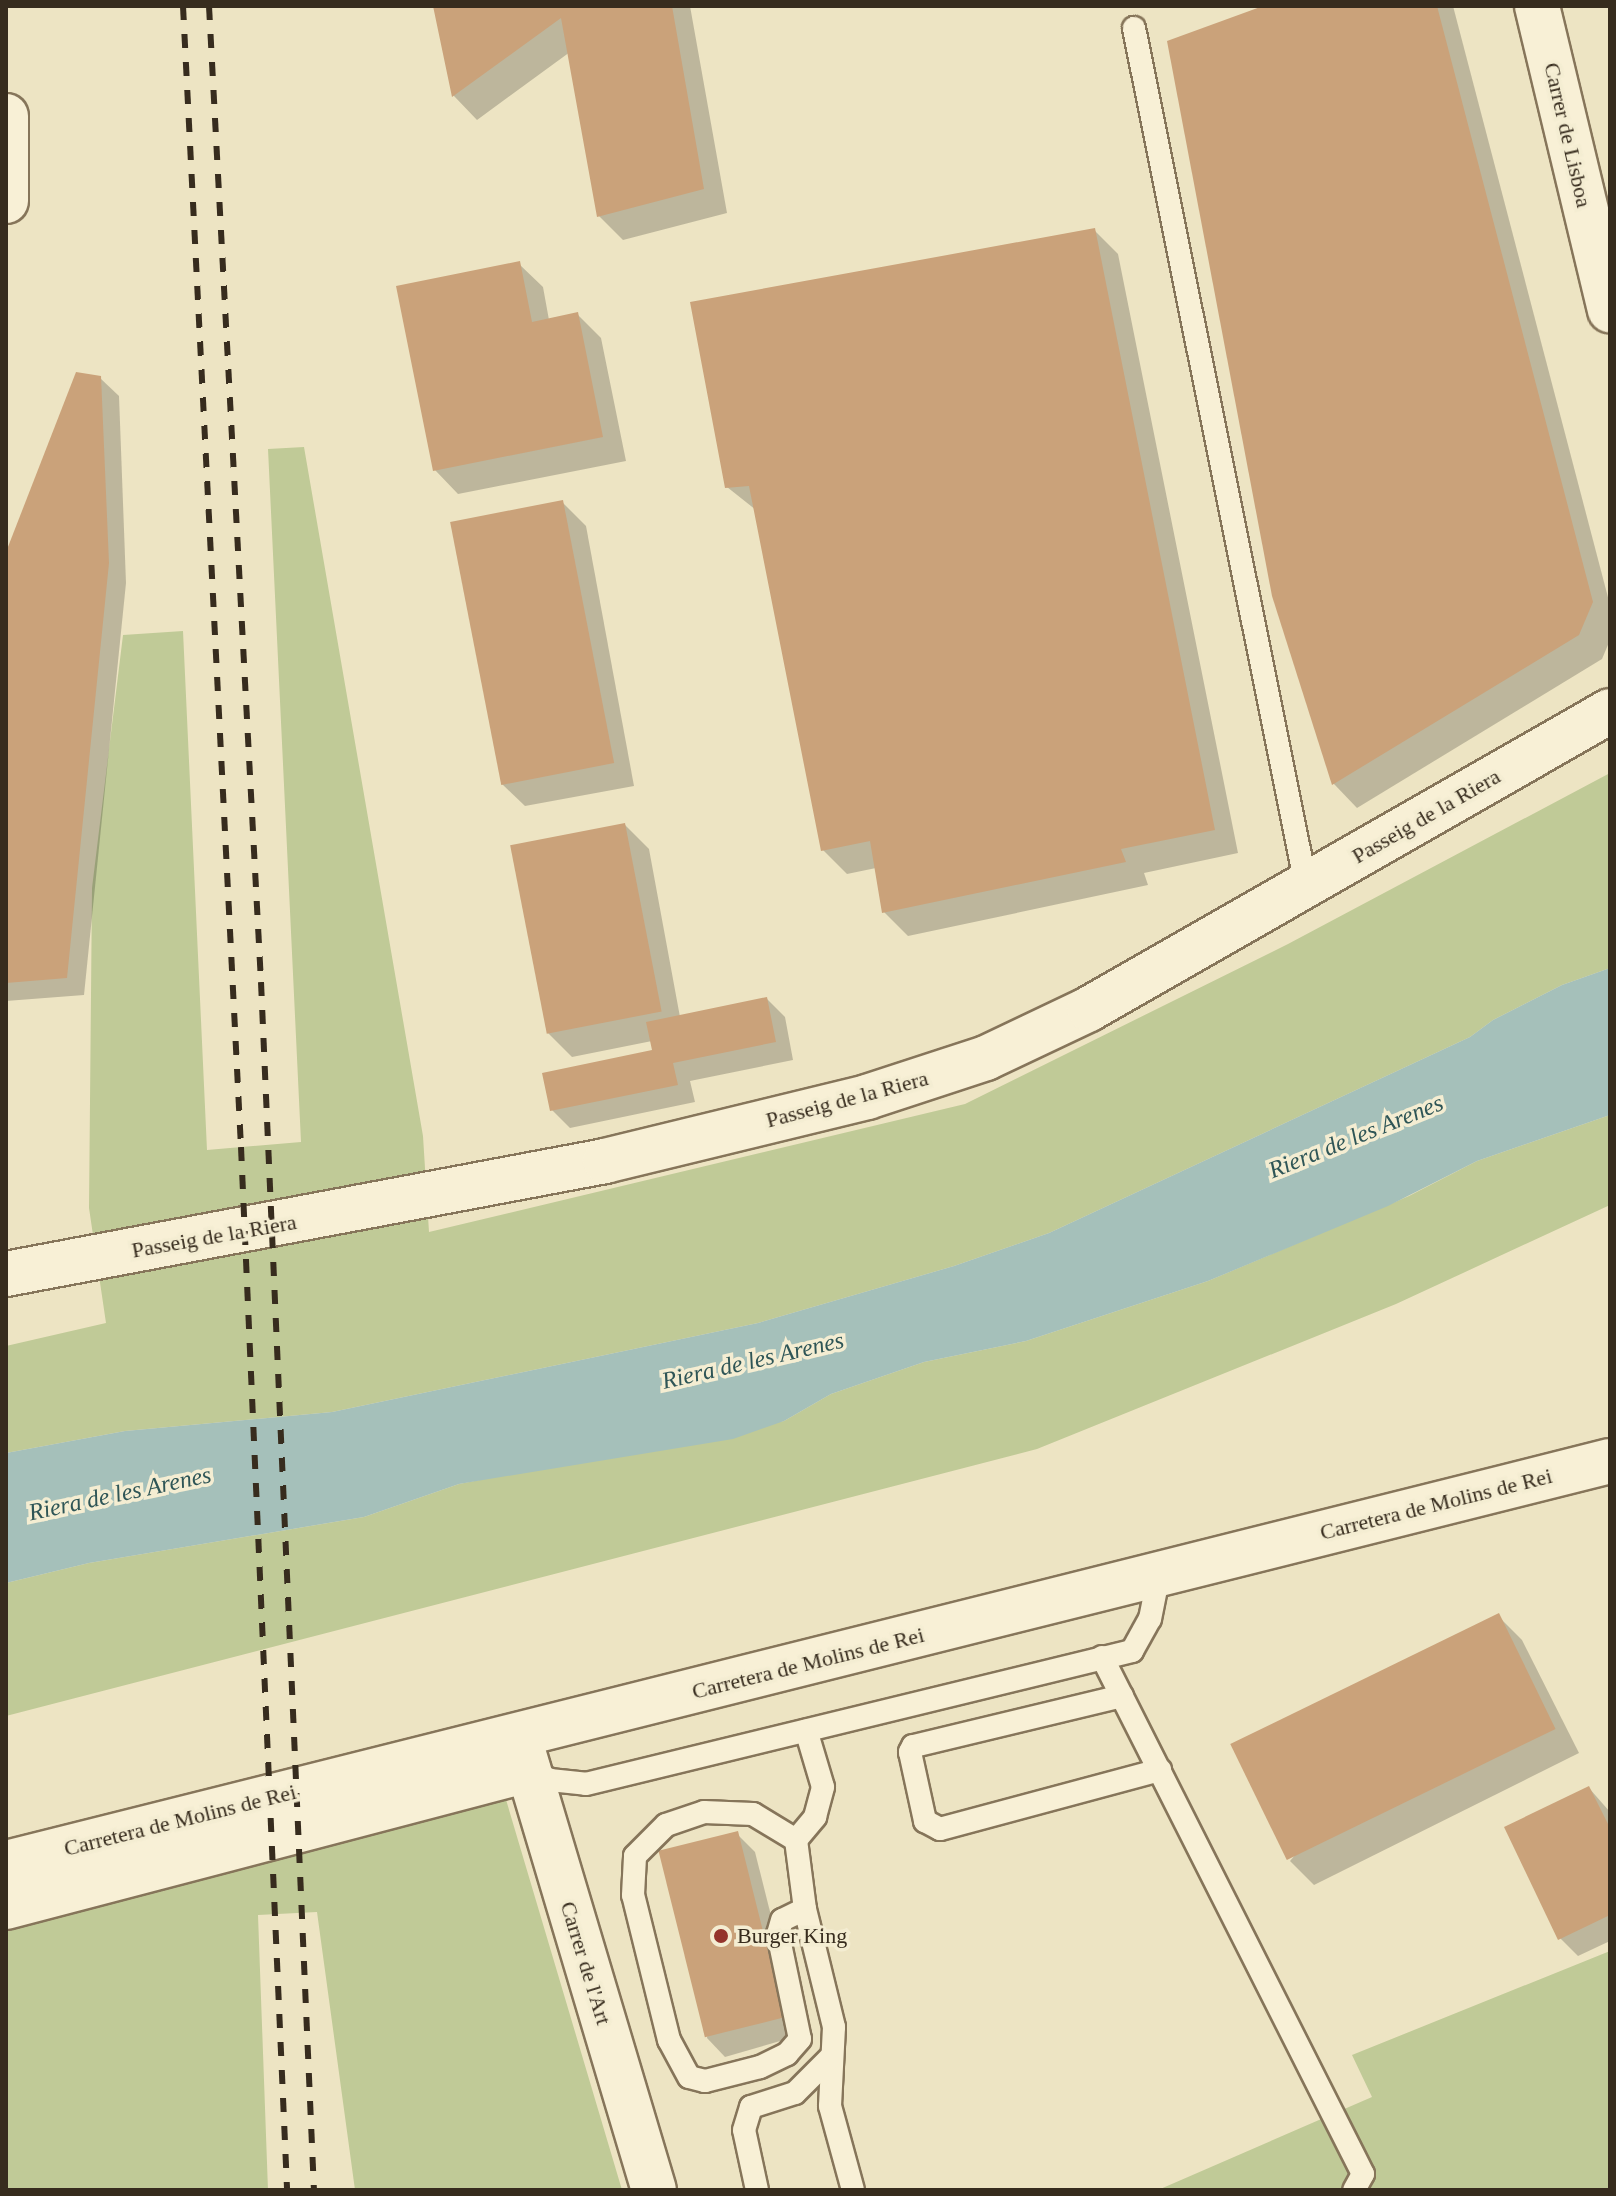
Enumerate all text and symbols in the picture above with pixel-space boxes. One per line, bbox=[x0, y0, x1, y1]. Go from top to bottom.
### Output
street label: Carrer de Lisboa bbox=[1539, 60, 1597, 210]
street label: Passeig de la Riera bbox=[1347, 763, 1505, 869]
street label: Passeig de la Riera bbox=[763, 1065, 931, 1133]
water label: Riera de les Arenes bbox=[1264, 1089, 1448, 1185]
street label: Passeig de la Riera bbox=[130, 1209, 298, 1263]
water label: Riera de les Arenes bbox=[659, 1326, 847, 1396]
water label: Riera de les Arenes bbox=[26, 1461, 214, 1527]
street label: Carretera de Molins de Rei bbox=[1317, 1462, 1555, 1546]
street label: Carretera de Molins de Rei bbox=[689, 1621, 927, 1705]
street label: Carretera de Molins de Rei bbox=[61, 1778, 299, 1862]
street label: Carrer de l'Art bbox=[555, 1898, 617, 2028]
place label: Burger King bbox=[737, 1923, 847, 1949]
marker: Burger King bbox=[712, 1927, 730, 1945]

